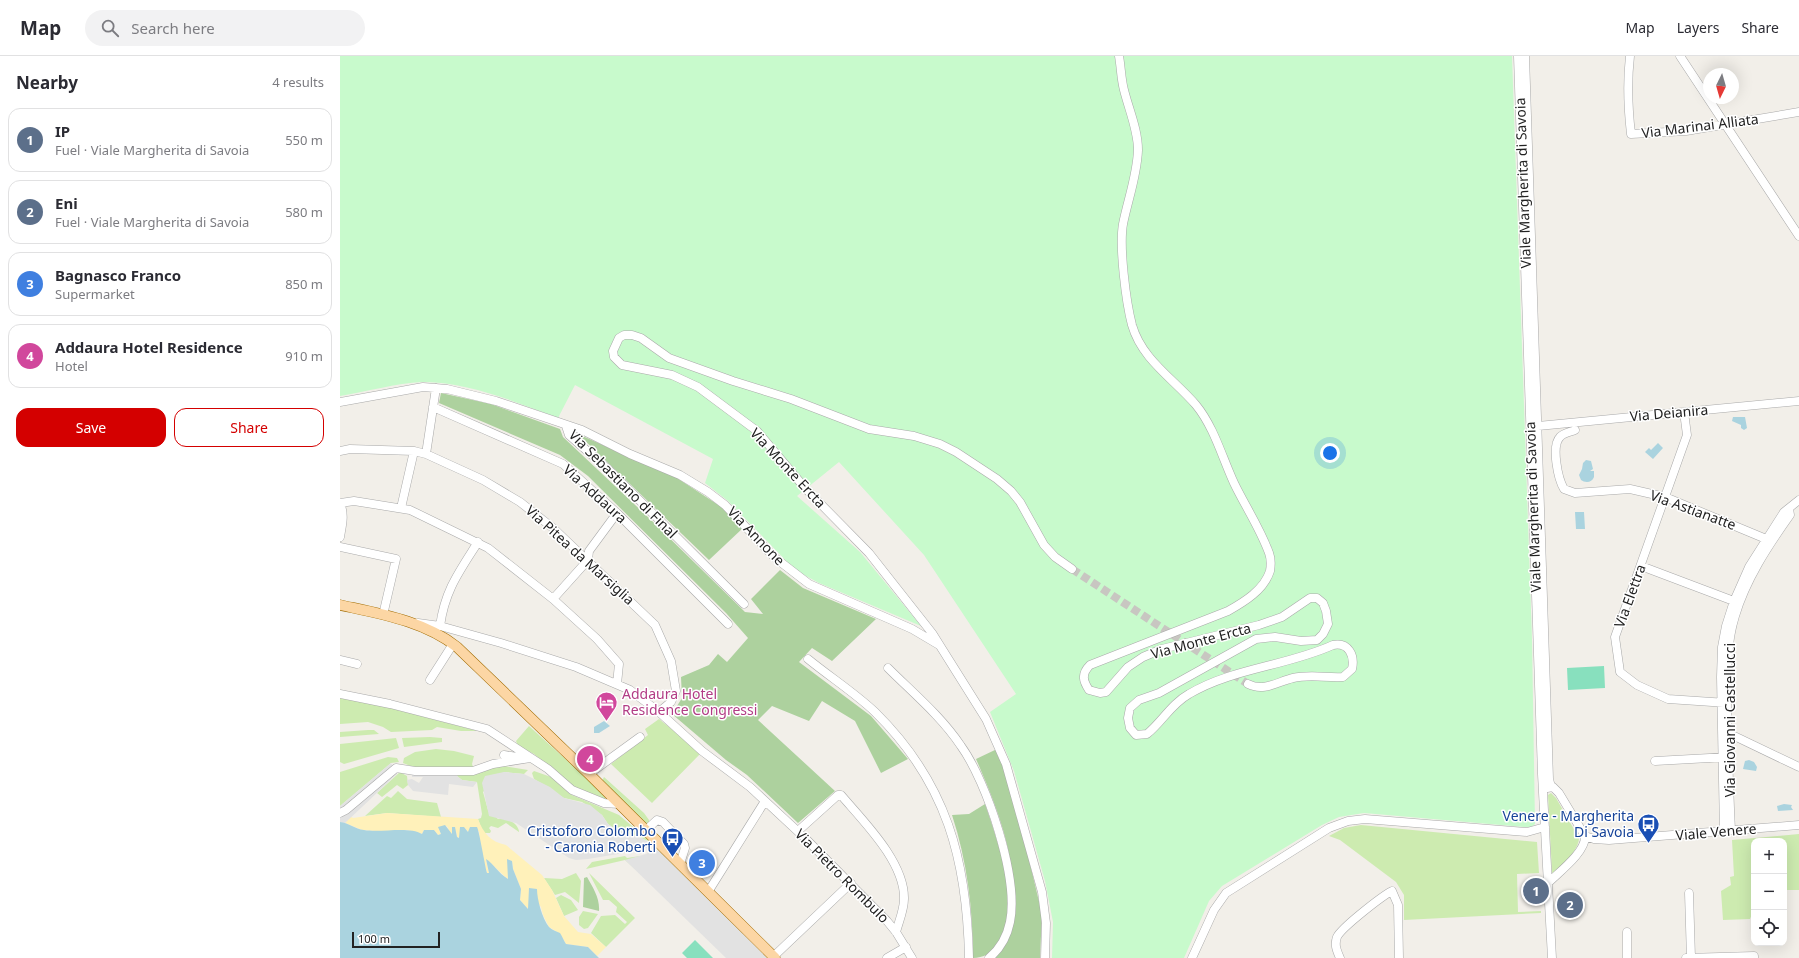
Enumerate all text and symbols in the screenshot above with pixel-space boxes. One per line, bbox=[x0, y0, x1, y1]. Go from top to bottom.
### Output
search box bbox=[85, 10, 365, 46]
text: Map bbox=[20, 15, 61, 41]
icon: search bbox=[99, 17, 121, 39]
text: Search here bbox=[131, 18, 215, 38]
text: Map bbox=[1626, 18, 1655, 37]
text: Layers bbox=[1677, 18, 1719, 37]
text: Share bbox=[1741, 18, 1779, 37]
north arrow bbox=[1703, 68, 1739, 104]
text: Nearby bbox=[16, 71, 78, 94]
text: 4 results bbox=[272, 73, 324, 91]
street label: Viale Margherita di Savoia bbox=[1510, 97, 1535, 269]
street label: Via Marinai Alliata bbox=[1640, 109, 1760, 142]
text: IP bbox=[55, 121, 70, 141]
text: 1 bbox=[26, 131, 34, 149]
text: 550 m bbox=[285, 131, 323, 149]
text: Fuel · Viale Margherita di Savoia bbox=[55, 141, 249, 159]
text: Eni bbox=[55, 193, 78, 213]
text: 2 bbox=[26, 203, 34, 221]
text: 580 m bbox=[285, 203, 323, 221]
text: Fuel · Viale Margherita di Savoia bbox=[55, 213, 249, 231]
text: Bagnasco Franco bbox=[55, 265, 181, 285]
text: 3 bbox=[26, 275, 34, 293]
text: 850 m bbox=[285, 275, 323, 293]
text: Supermarket bbox=[55, 285, 135, 303]
text: Addaura Hotel Residence bbox=[55, 337, 243, 357]
text: 4 bbox=[26, 347, 34, 365]
text: 910 m bbox=[285, 347, 323, 365]
text: Hotel bbox=[55, 357, 88, 375]
street label: Via Deianira bbox=[1629, 400, 1709, 425]
button: Save bbox=[16, 408, 166, 447]
button: Share bbox=[174, 408, 324, 447]
street label: Viale Margherita di Savoia bbox=[1520, 421, 1545, 593]
street label: Via Monte Ercta bbox=[746, 424, 830, 512]
street label: Via Sebastiano di Final bbox=[565, 425, 682, 542]
your location bbox=[1320, 443, 1340, 463]
street label: Via Addaura bbox=[559, 460, 631, 527]
street label: Via Astianatte bbox=[1648, 485, 1739, 534]
street label: Via Pitea da Marsiglia bbox=[522, 501, 639, 609]
street label: Via Annone bbox=[724, 502, 789, 569]
street label: Via Elettra bbox=[1609, 561, 1650, 630]
street label: Via Monte Ercta bbox=[1149, 618, 1253, 663]
street label: Via Giovanni Castellucci bbox=[1720, 643, 1739, 797]
place label: Addaura Hotel Residence Congressi bbox=[622, 684, 757, 719]
hotel icon: Addaura Hotel Residence Congressi bbox=[593, 689, 619, 722]
pin: 4 bbox=[577, 744, 603, 774]
place label: Venere - Margherita Di Savoia bbox=[1503, 806, 1634, 841]
bus stop icon: Venere - Margherita Di Savoia bbox=[1636, 811, 1662, 844]
street label: Viale Venere bbox=[1675, 819, 1757, 844]
place label: Cristoforo Colombo - Caronia Roberti bbox=[527, 821, 656, 856]
street label: Via Pietro Rombulo bbox=[791, 824, 894, 927]
bus stop icon: Cristoforo Colombo - Caronia Roberti bbox=[659, 826, 685, 859]
map controls bbox=[1751, 838, 1787, 946]
button: + bbox=[1751, 838, 1787, 874]
pin: 3 bbox=[689, 848, 715, 878]
button: − bbox=[1751, 874, 1787, 910]
pin: 1 bbox=[1523, 876, 1549, 906]
pin: 2 bbox=[1557, 890, 1583, 920]
button: locate bbox=[1751, 910, 1787, 946]
scale bar bbox=[352, 930, 440, 949]
text: 100 m bbox=[358, 931, 390, 946]

